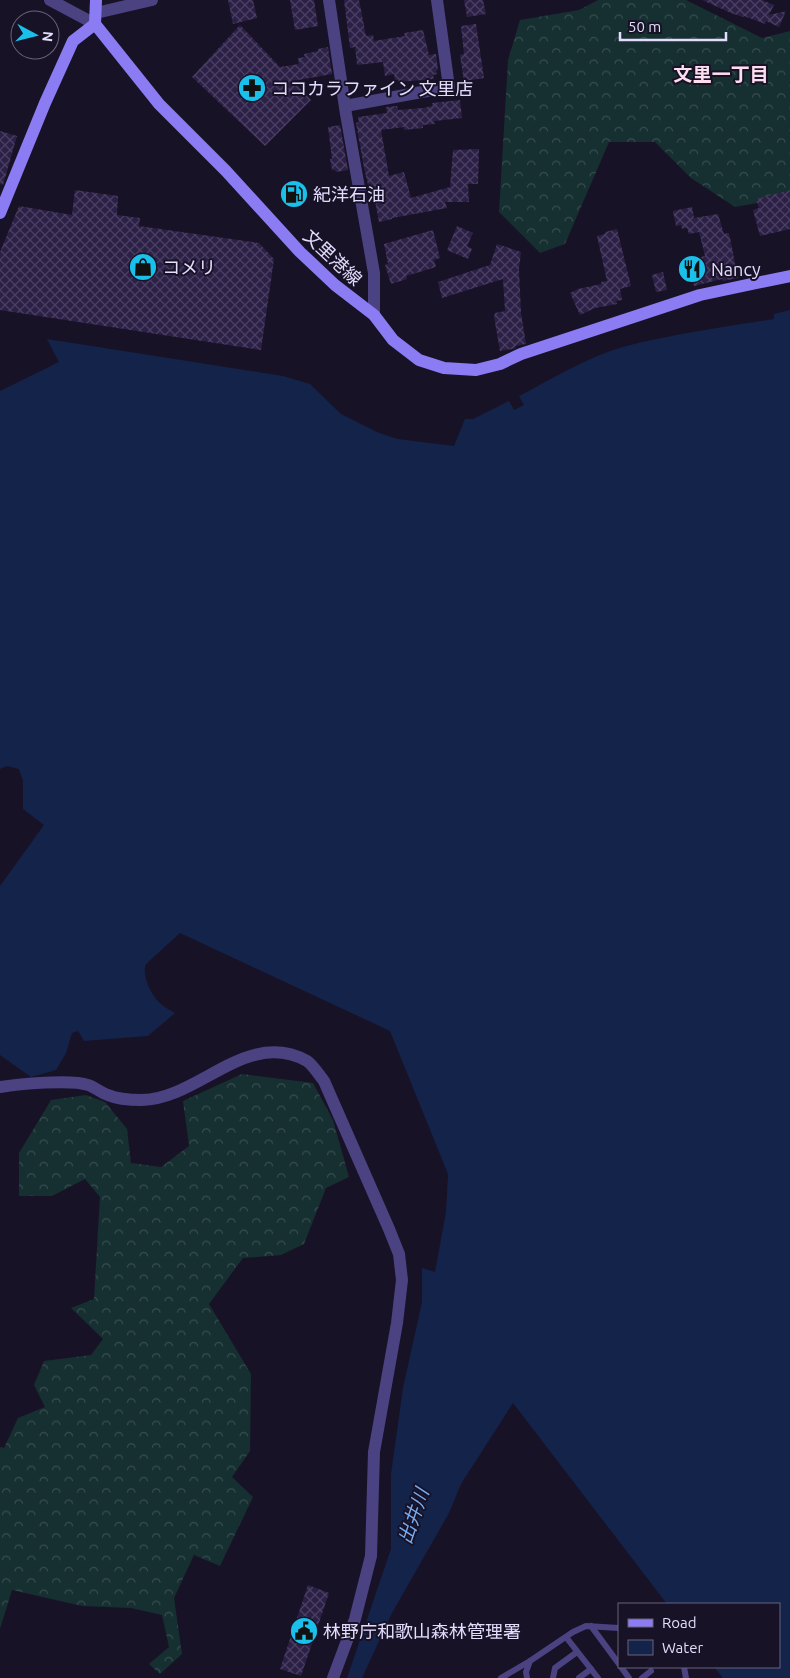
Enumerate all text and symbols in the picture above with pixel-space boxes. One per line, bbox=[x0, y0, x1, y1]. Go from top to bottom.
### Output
north arrow bbox=[10, 10, 60, 60]
scale bar bbox=[620, 10, 726, 42]
text: 50 m bbox=[628, 18, 661, 35]
text: N bbox=[39, 30, 56, 43]
district label: 文里一丁目 bbox=[673, 63, 769, 85]
pharmacy icon: ココカラファイン 文里店 bbox=[237, 73, 267, 103]
place label: ココカラファイン 文里店 bbox=[271, 78, 473, 98]
fuel station icon: 紀洋石油 bbox=[279, 179, 309, 209]
place label: 紀洋石油 bbox=[313, 184, 385, 204]
street label: 文里港線 bbox=[300, 225, 366, 289]
shop icon: コメリ bbox=[128, 252, 158, 282]
restaurant icon: Nancy bbox=[677, 254, 707, 284]
place label: コメリ bbox=[162, 257, 216, 277]
place label: Nancy bbox=[711, 259, 761, 279]
water label: 出井川 bbox=[393, 1484, 433, 1547]
legend bbox=[618, 1603, 780, 1668]
text: Road bbox=[662, 1614, 697, 1631]
public building icon: 林野庁和歌山森林管理署 bbox=[289, 1616, 319, 1646]
place label: 林野庁和歌山森林管理署 bbox=[323, 1621, 521, 1641]
text: Water bbox=[662, 1639, 703, 1656]

